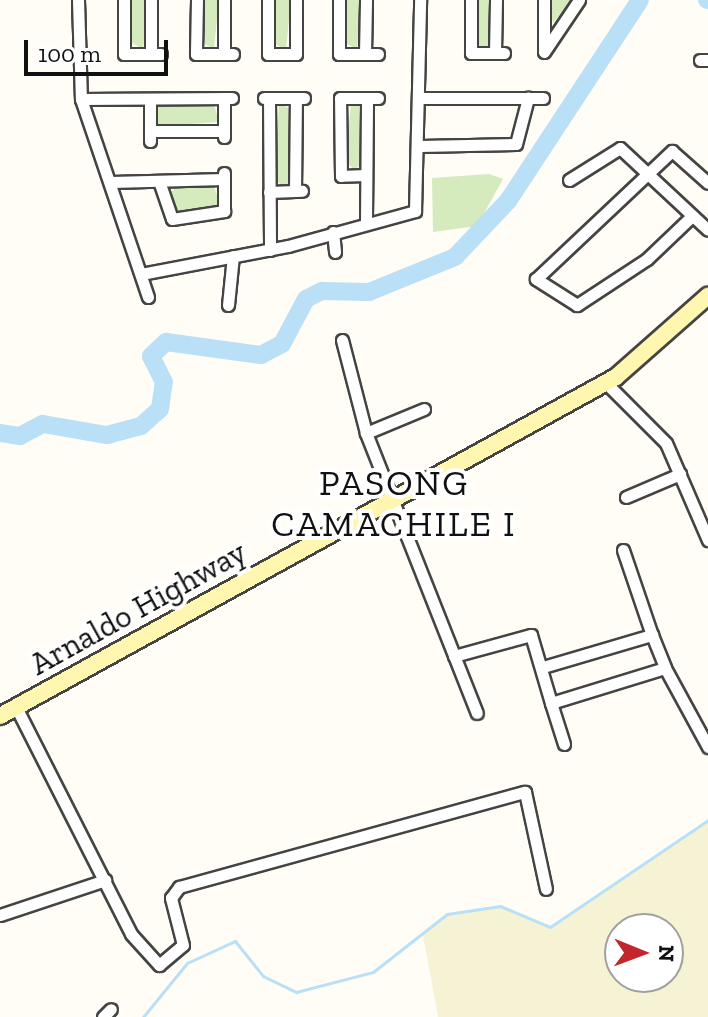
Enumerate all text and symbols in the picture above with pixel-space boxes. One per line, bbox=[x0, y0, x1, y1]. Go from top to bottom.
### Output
scale bar bbox=[28, 24, 172, 74]
text: 100 m bbox=[38, 39, 101, 68]
district label: PASONG CAMACHILE I bbox=[271, 460, 517, 545]
street label: Arnaldo Highway bbox=[23, 533, 253, 683]
north arrow bbox=[604, 913, 684, 993]
text: N bbox=[653, 945, 680, 962]

